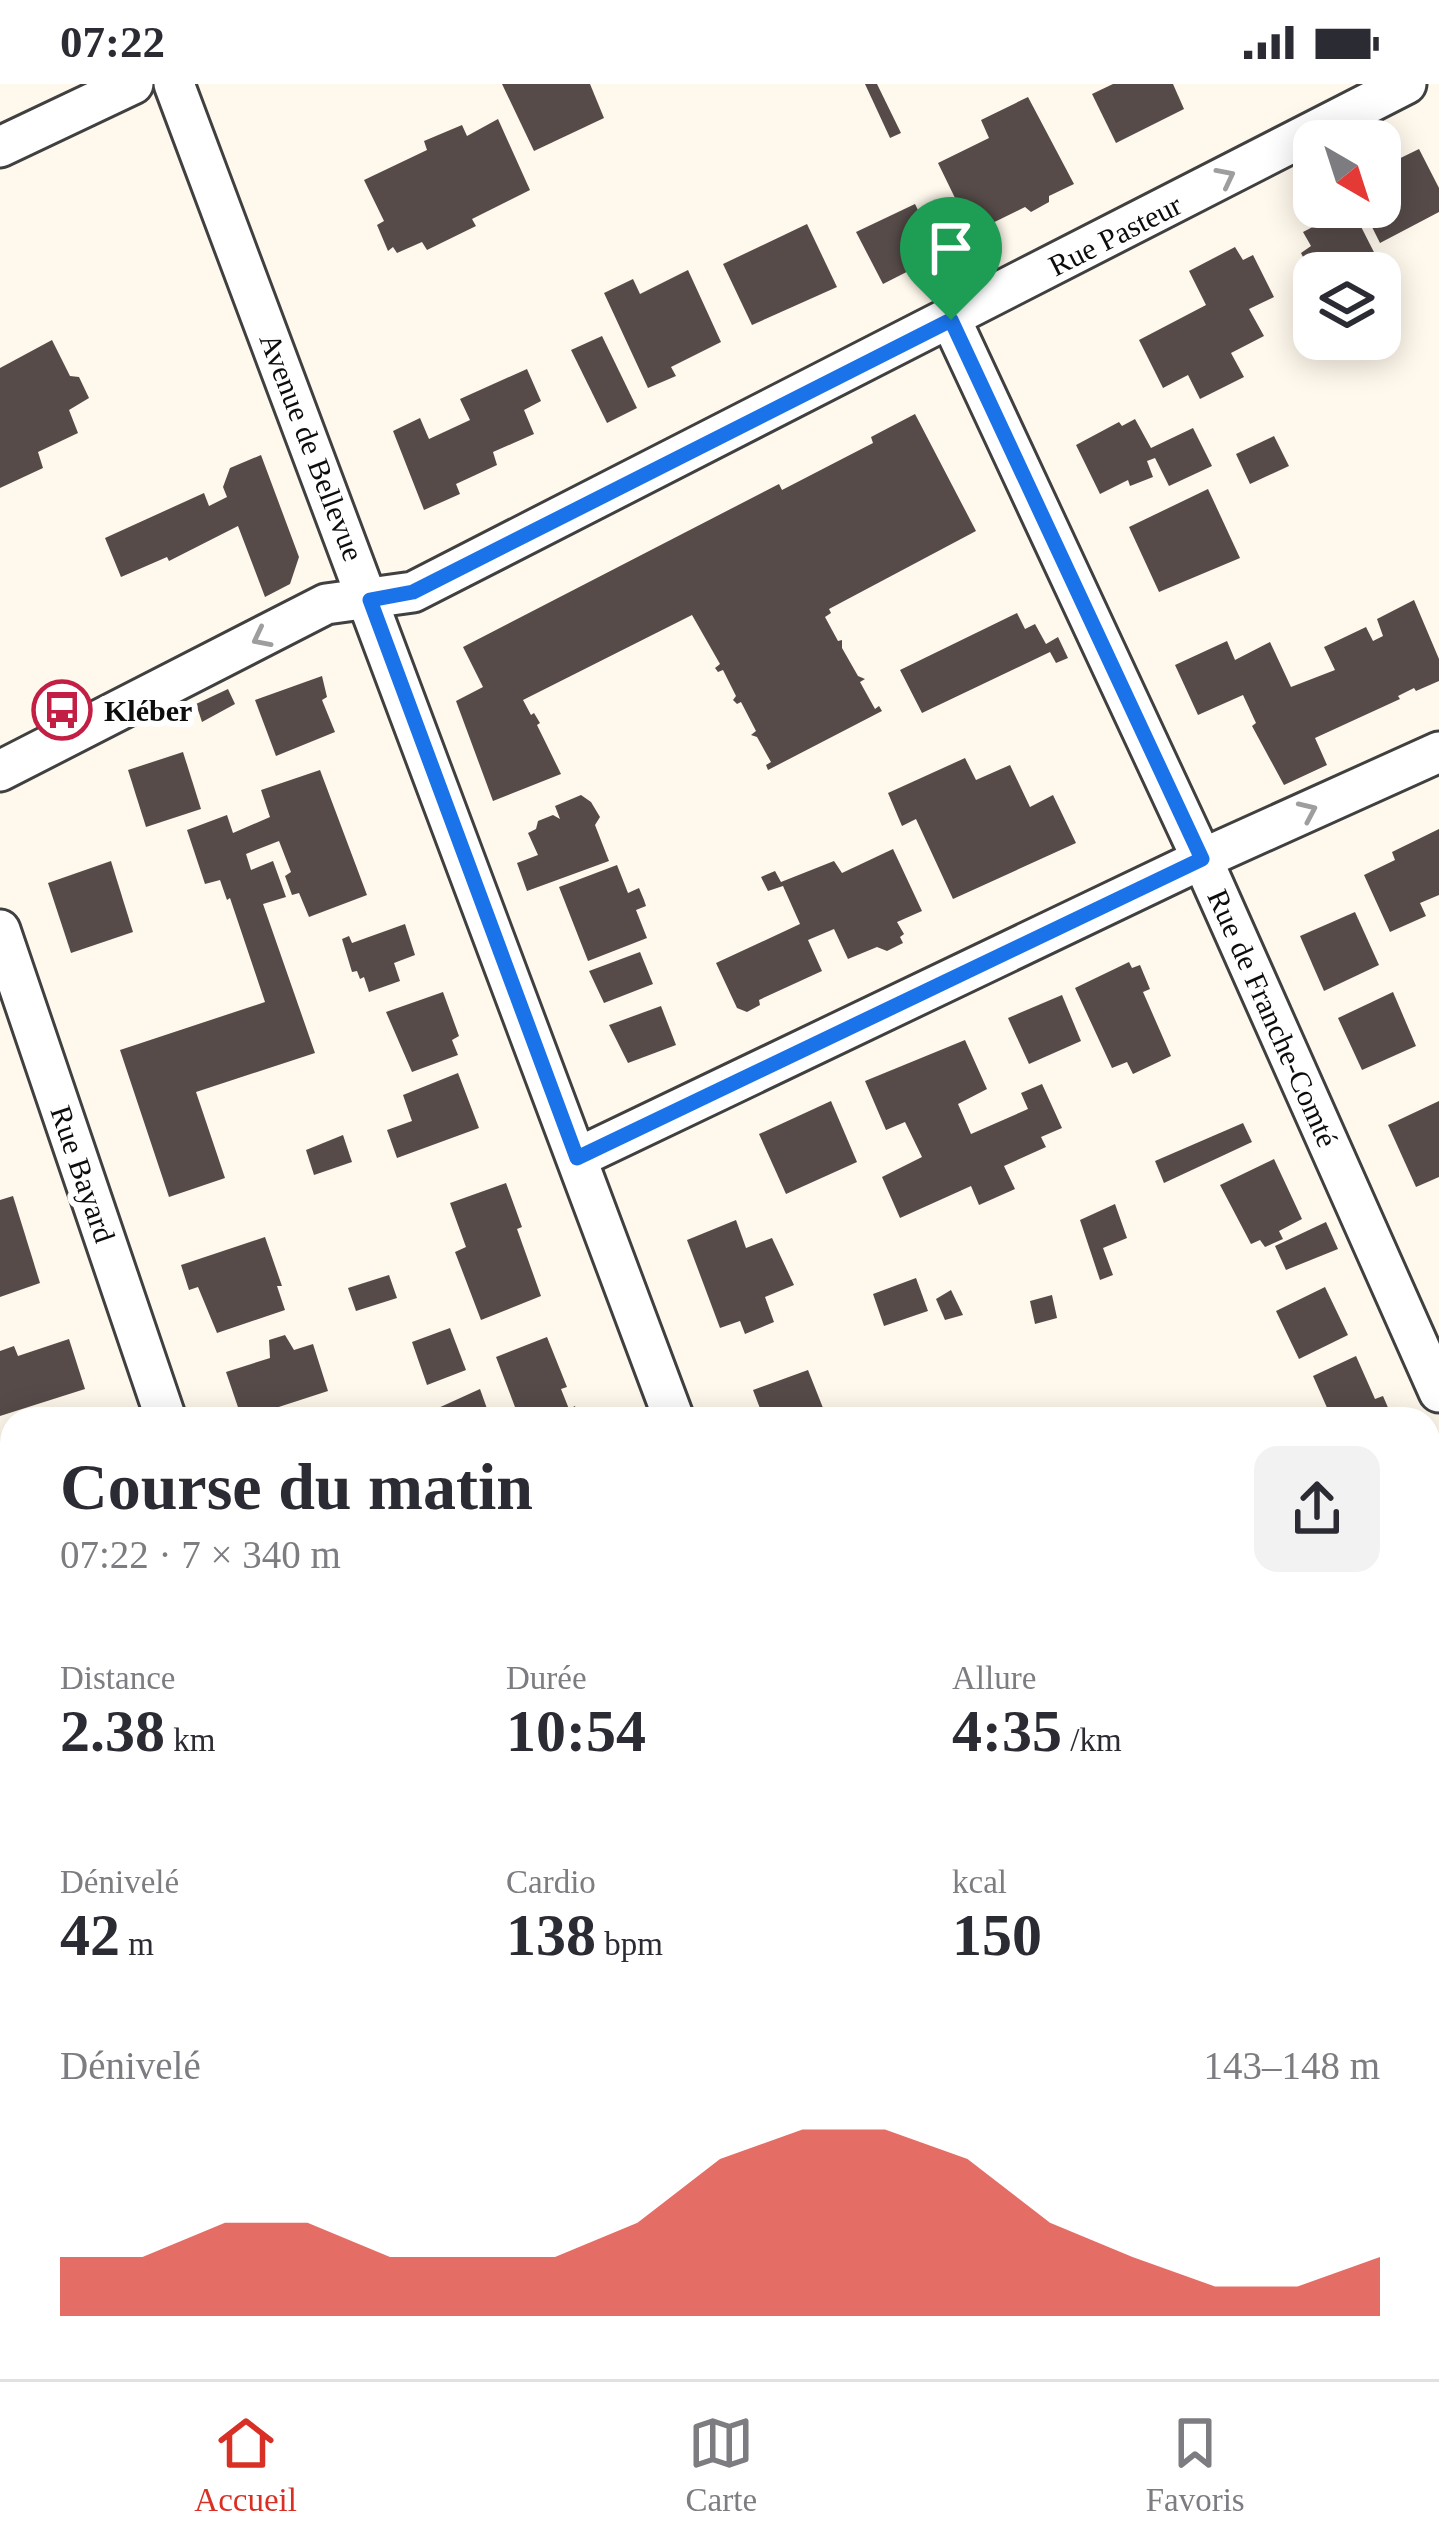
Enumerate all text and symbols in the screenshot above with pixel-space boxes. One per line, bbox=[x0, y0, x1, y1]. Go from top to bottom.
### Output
text: 07:22 bbox=[60, 17, 165, 67]
north arrow bbox=[1293, 120, 1401, 228]
map controls bbox=[1293, 120, 1401, 360]
one-way arrow bbox=[1214, 168, 1235, 191]
street label: Rue Pasteur bbox=[1043, 188, 1187, 282]
pin bbox=[900, 197, 1002, 320]
icon: arrive bbox=[918, 215, 984, 281]
button: layers bbox=[1293, 252, 1401, 360]
street label: Avenue de Bellevue bbox=[253, 329, 371, 565]
one-way arrow bbox=[252, 623, 274, 646]
bus stop icon: Kléber bbox=[31, 679, 93, 741]
place label: Kléber bbox=[104, 694, 192, 727]
one-way arrow bbox=[1296, 802, 1318, 826]
street label: Rue de Franche-Comté bbox=[1201, 884, 1345, 1152]
street label: Rue Bayard bbox=[44, 1101, 122, 1247]
button: share bbox=[1254, 1446, 1380, 1572]
text: Course du matin bbox=[60, 1450, 533, 1523]
text: 07:22 · 7 × 340 m bbox=[60, 1533, 341, 1576]
text: Distance bbox=[60, 1660, 175, 1696]
text: Durée bbox=[506, 1660, 587, 1696]
text: Allure bbox=[952, 1660, 1036, 1696]
text: 2.38 bbox=[60, 1698, 165, 1764]
text: 10:54 bbox=[506, 1698, 646, 1764]
text: 4:35 bbox=[952, 1698, 1062, 1764]
text: km bbox=[165, 1722, 215, 1758]
text: /km bbox=[1062, 1722, 1122, 1758]
text: Dénivelé bbox=[60, 1864, 179, 1900]
text: Cardio bbox=[506, 1864, 596, 1900]
text: kcal bbox=[952, 1864, 1007, 1900]
text: 42 bbox=[60, 1902, 120, 1968]
text: 138 bbox=[506, 1902, 596, 1968]
text: 150 bbox=[952, 1902, 1042, 1968]
text: m bbox=[120, 1926, 154, 1962]
text: bpm bbox=[596, 1926, 663, 1962]
text: Dénivelé bbox=[60, 2044, 201, 2087]
text: 143–148 m bbox=[1203, 2044, 1380, 2087]
tab: Accueil bbox=[194, 2410, 297, 2519]
tab: Carte bbox=[686, 2410, 757, 2519]
tab: Favoris bbox=[1146, 2410, 1245, 2519]

